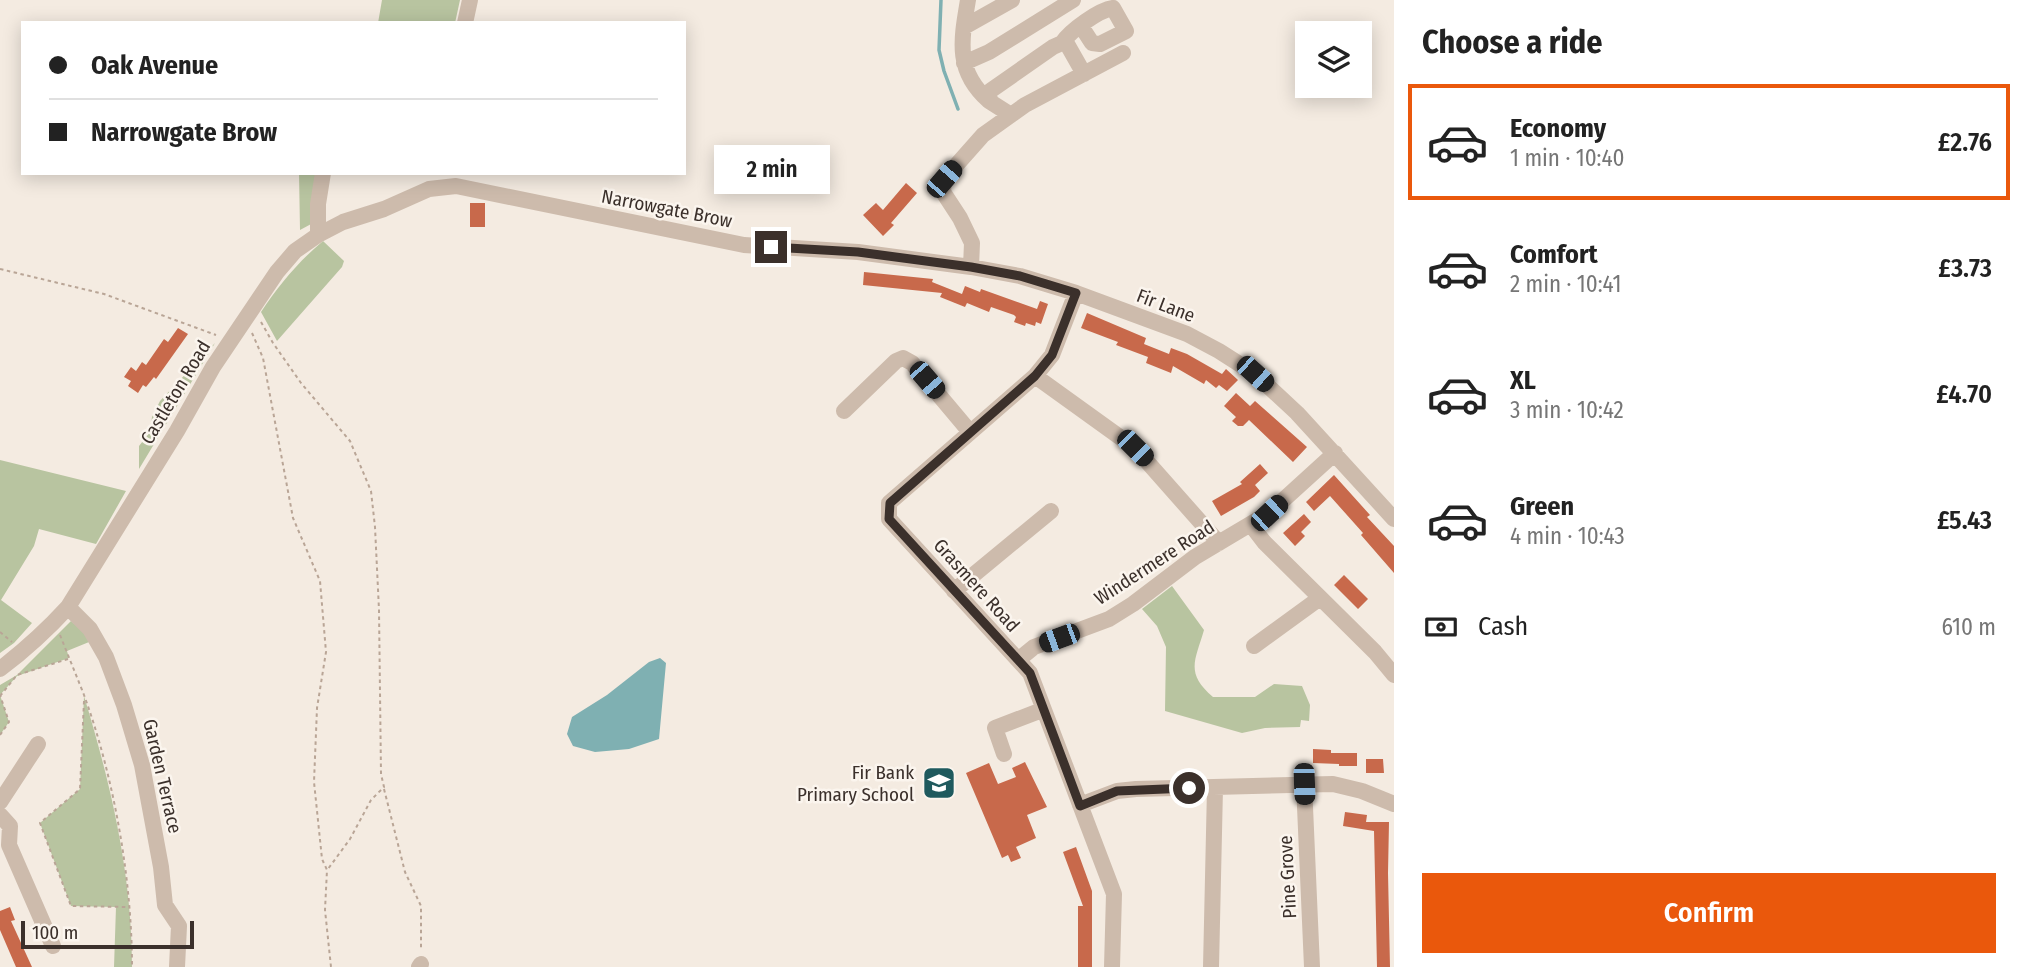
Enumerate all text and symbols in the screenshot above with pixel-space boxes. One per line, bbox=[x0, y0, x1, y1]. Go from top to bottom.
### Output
map controls bbox=[1295, 21, 1372, 98]
button: layers bbox=[1295, 21, 1372, 98]
text: Choose a ride bbox=[1422, 23, 1603, 61]
text: Oak Avenue bbox=[91, 50, 218, 81]
icon: car bbox=[1426, 111, 1489, 174]
text: Economy bbox=[1510, 113, 1606, 144]
text: Narrowgate Brow bbox=[91, 117, 277, 148]
text: £2.76 bbox=[1938, 127, 1992, 158]
text: 1 min · 10:40 bbox=[1510, 144, 1625, 172]
callout: 2 min bbox=[713, 146, 829, 194]
text: 2 min bbox=[746, 155, 798, 183]
car bbox=[923, 156, 966, 202]
street label: Narrowgate Brow bbox=[600, 185, 735, 233]
route end bbox=[755, 231, 787, 263]
icon: car bbox=[1426, 237, 1489, 300]
text: Comfort bbox=[1510, 239, 1598, 270]
text: £3.73 bbox=[1938, 253, 1992, 284]
text: 2 min · 10:41 bbox=[1510, 270, 1621, 298]
street label: Fir Lane bbox=[1133, 284, 1198, 327]
street label: Castleton Road bbox=[135, 336, 215, 448]
car bbox=[1233, 352, 1278, 396]
car bbox=[906, 357, 949, 403]
icon: car bbox=[1426, 363, 1489, 426]
text: XL bbox=[1510, 365, 1536, 396]
text: £4.70 bbox=[1936, 379, 1992, 410]
text: 3 min · 10:42 bbox=[1510, 396, 1624, 424]
car bbox=[1113, 426, 1158, 470]
icon: car bbox=[1426, 489, 1489, 552]
car bbox=[1247, 491, 1292, 535]
text: Green bbox=[1510, 491, 1574, 522]
text: £5.43 bbox=[1937, 505, 1992, 536]
street label: Windermere Road bbox=[1090, 515, 1219, 610]
text: 4 min · 10:43 bbox=[1510, 522, 1625, 550]
street label: Grasmere Road bbox=[929, 534, 1025, 637]
icon: cash bbox=[1422, 608, 1460, 646]
text: Cash bbox=[1478, 611, 1528, 642]
text: 610 m bbox=[1942, 613, 1996, 641]
car bbox=[1036, 621, 1083, 655]
street label: Garden Terrace bbox=[138, 717, 187, 836]
place label: Fir Bank Primary School bbox=[797, 761, 914, 806]
car bbox=[1293, 763, 1316, 805]
school or university icon: Fir Bank Primary School bbox=[920, 764, 958, 802]
route start bbox=[1173, 772, 1205, 804]
street label: Pine Grove bbox=[1274, 835, 1301, 919]
button: Confirm bbox=[1422, 873, 1996, 953]
scale bar bbox=[21, 918, 194, 950]
text: 100 m bbox=[32, 921, 78, 944]

